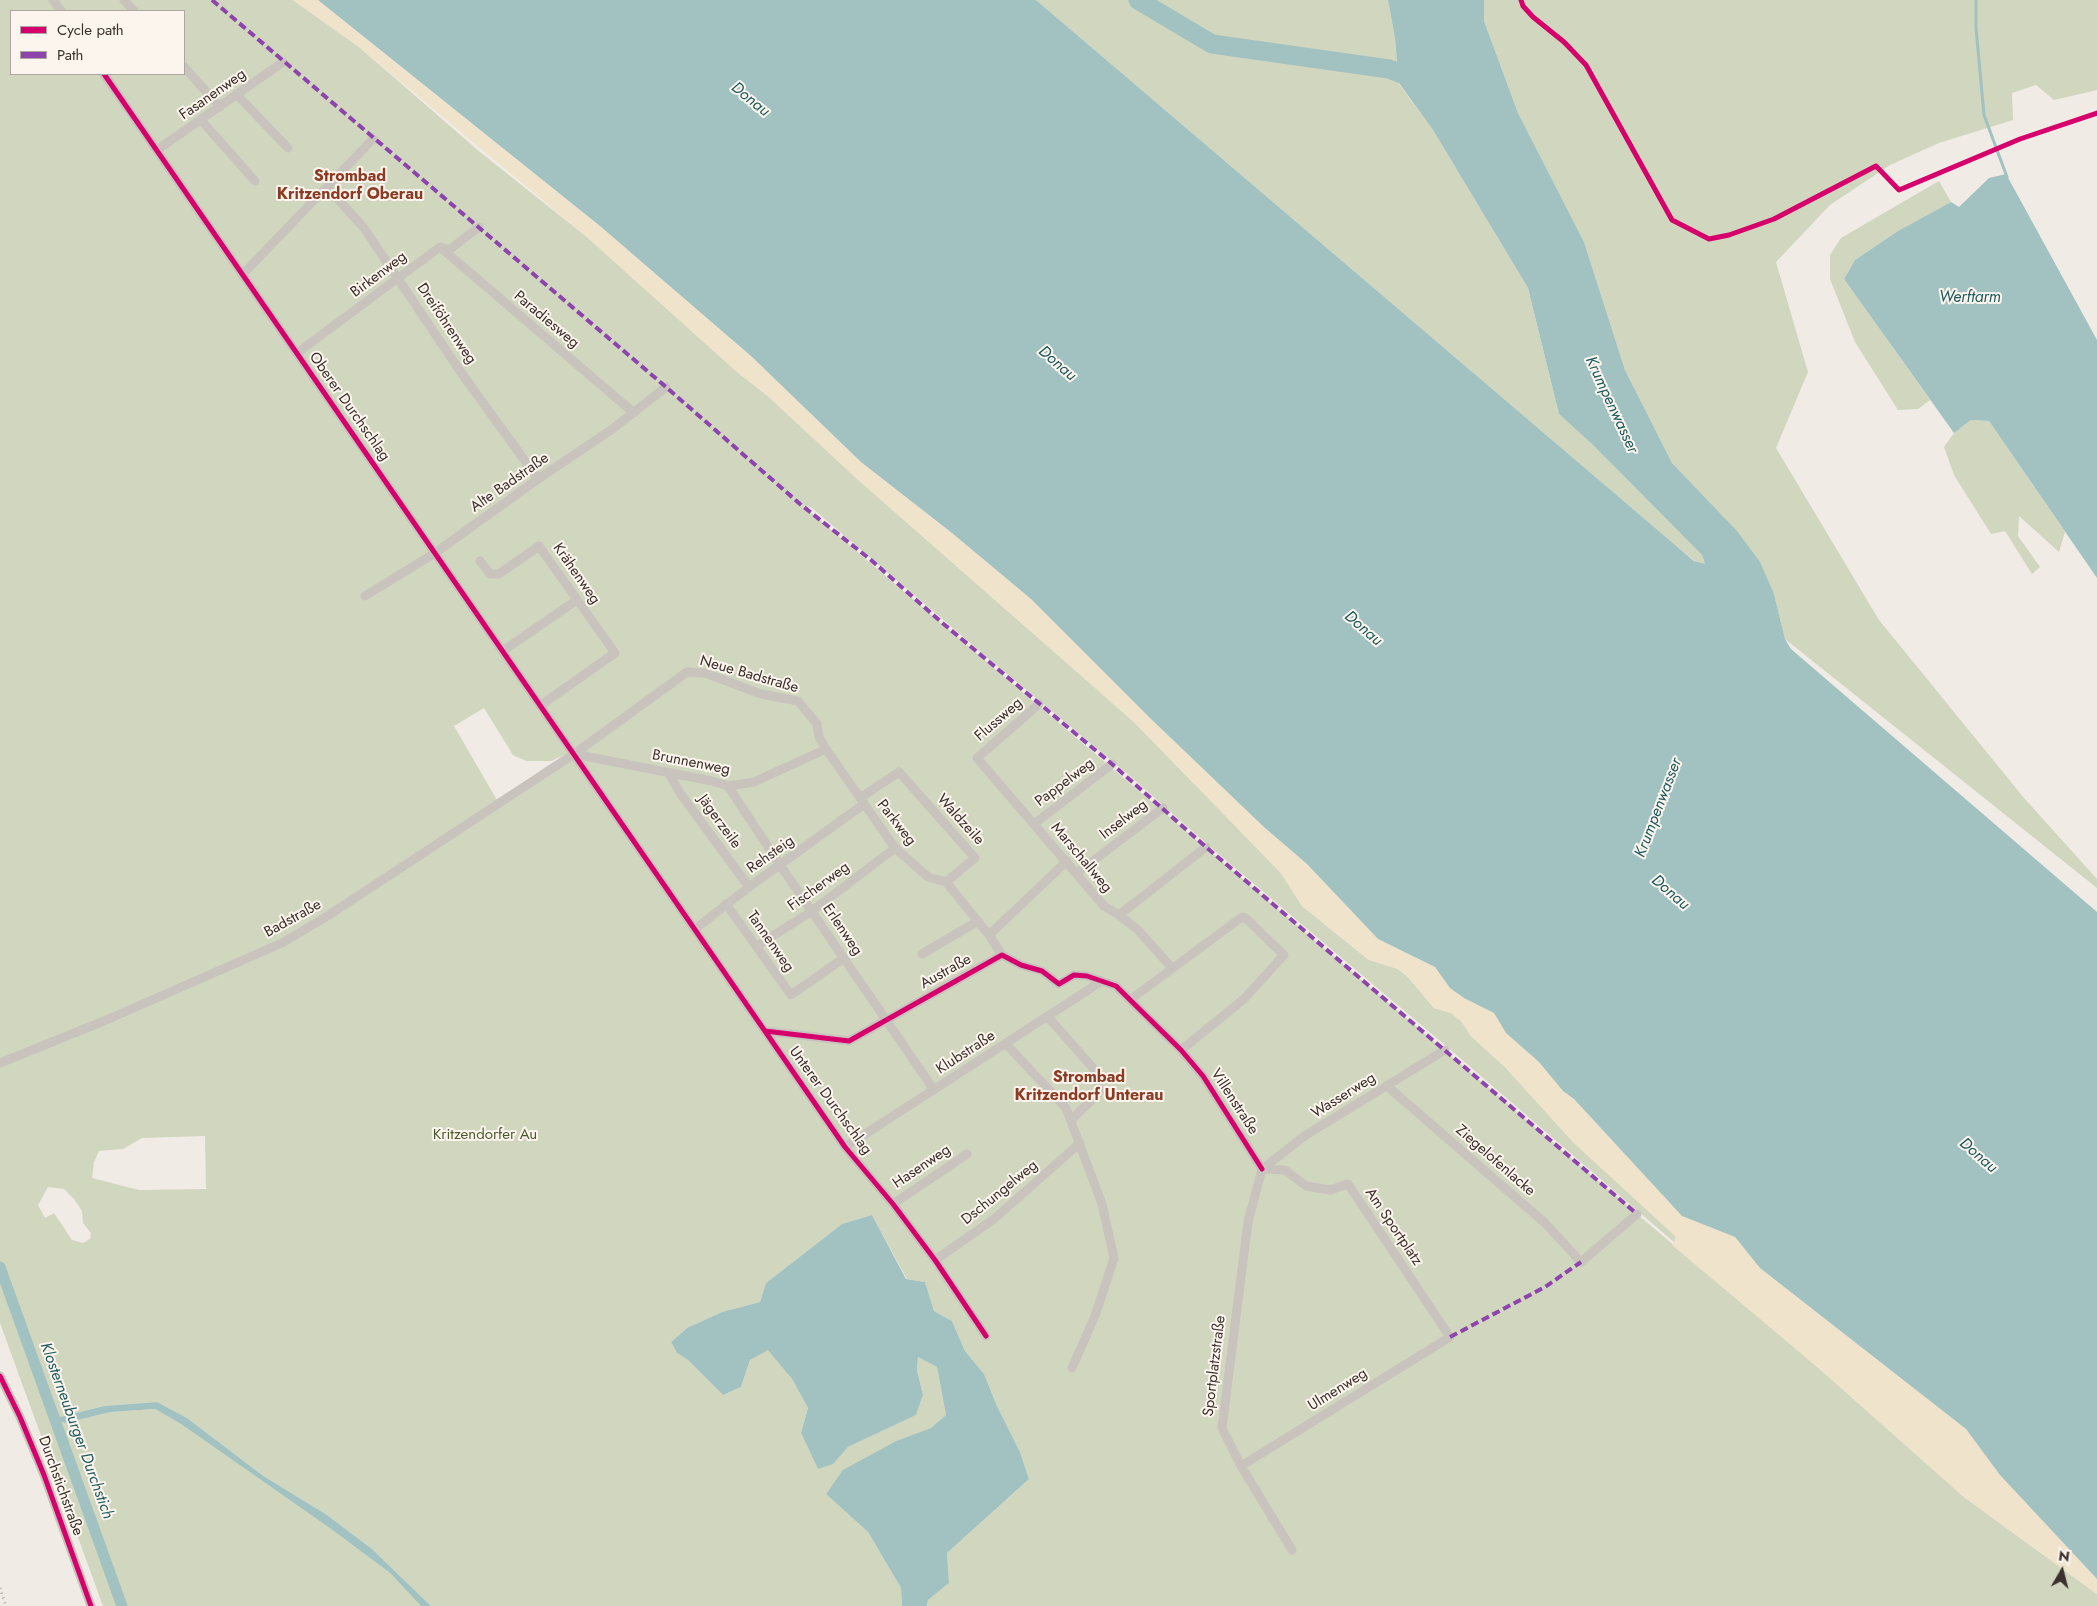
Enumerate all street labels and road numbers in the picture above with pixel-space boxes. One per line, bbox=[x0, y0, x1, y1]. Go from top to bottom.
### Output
street label: Fasanenweg bbox=[176, 65, 250, 125]
street label: Birkenweg bbox=[347, 248, 411, 302]
street label: Dreiföhrenweg bbox=[412, 280, 480, 368]
street label: Paradiesweg bbox=[510, 287, 582, 353]
street label: Oberer Durchschlag bbox=[305, 349, 393, 465]
street label: Alte Badstraße bbox=[467, 449, 553, 517]
street label: Krähenweg bbox=[548, 540, 604, 608]
street label: Neue Badstraße bbox=[698, 652, 800, 698]
street label: Flussweg bbox=[972, 694, 1026, 746]
street label: Brunnenweg bbox=[651, 747, 731, 779]
street label: Pappelweg bbox=[1032, 755, 1098, 811]
street label: Waldzeile bbox=[933, 791, 987, 849]
street label: Jägerzeile bbox=[693, 792, 745, 852]
street label: Parkweg bbox=[873, 796, 919, 850]
street label: Inselweg bbox=[1097, 796, 1151, 844]
street label: Marschallweg bbox=[1046, 819, 1116, 897]
street label: Rehsteig bbox=[744, 832, 798, 878]
street label: Fischerweg bbox=[785, 859, 853, 915]
street label: Badstraße bbox=[261, 896, 325, 942]
street label: Erlenweg bbox=[818, 901, 866, 959]
street label: Tannenweg bbox=[742, 908, 798, 976]
street label: Austraße bbox=[917, 951, 975, 993]
street label: Klubstraße bbox=[933, 1027, 999, 1079]
street label: Unterer Durchschlag bbox=[785, 1043, 875, 1159]
street label: Villenstraße bbox=[1206, 1066, 1262, 1138]
street label: Wasserweg bbox=[1309, 1069, 1379, 1123]
street label: Ziegelofenlacke bbox=[1452, 1122, 1538, 1200]
street label: Hasenweg bbox=[890, 1141, 954, 1193]
street label: Dschungelweg bbox=[958, 1157, 1042, 1229]
street label: Am Sportplatz bbox=[1361, 1185, 1425, 1269]
street label: Sportplatzstraße bbox=[1200, 1314, 1230, 1418]
street label: Ulmenweg bbox=[1305, 1365, 1371, 1415]
street label: Durchstichstraße bbox=[34, 1434, 86, 1538]

